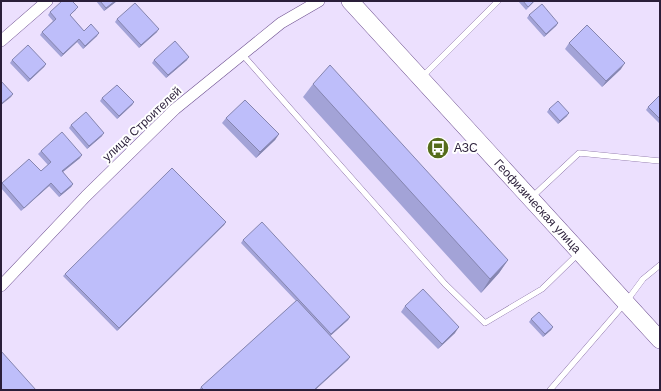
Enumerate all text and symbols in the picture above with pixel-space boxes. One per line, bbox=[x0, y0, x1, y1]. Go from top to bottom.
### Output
street label: улица Строителей bbox=[100, 84, 184, 164]
bus stop icon: АЗС bbox=[425, 135, 451, 161]
place label: АЗС bbox=[454, 141, 478, 155]
street label: Геофизическая улица bbox=[491, 156, 584, 256]

